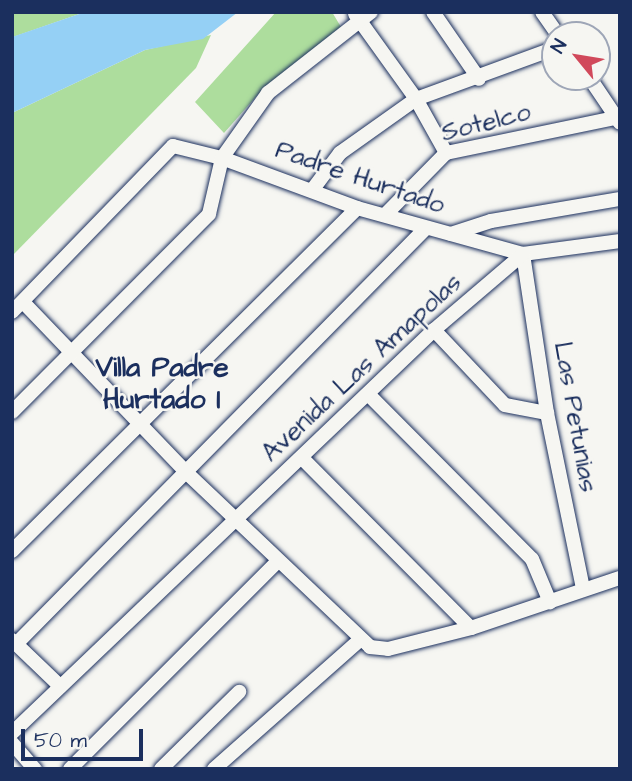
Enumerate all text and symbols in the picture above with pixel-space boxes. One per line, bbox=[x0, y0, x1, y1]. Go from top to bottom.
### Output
north arrow bbox=[541, 21, 611, 91]
text: N bbox=[544, 34, 574, 58]
street label: Sotelco bbox=[438, 97, 534, 149]
street label: Padre Hurtado bbox=[271, 134, 449, 222]
street label: Avenida Las Amapolas bbox=[255, 267, 469, 469]
street label: Las Petunias bbox=[546, 339, 604, 495]
district label: Villa Padre Hurtado I bbox=[95, 351, 229, 417]
scale bar bbox=[24, 714, 147, 758]
text: 50 m bbox=[34, 726, 87, 755]

